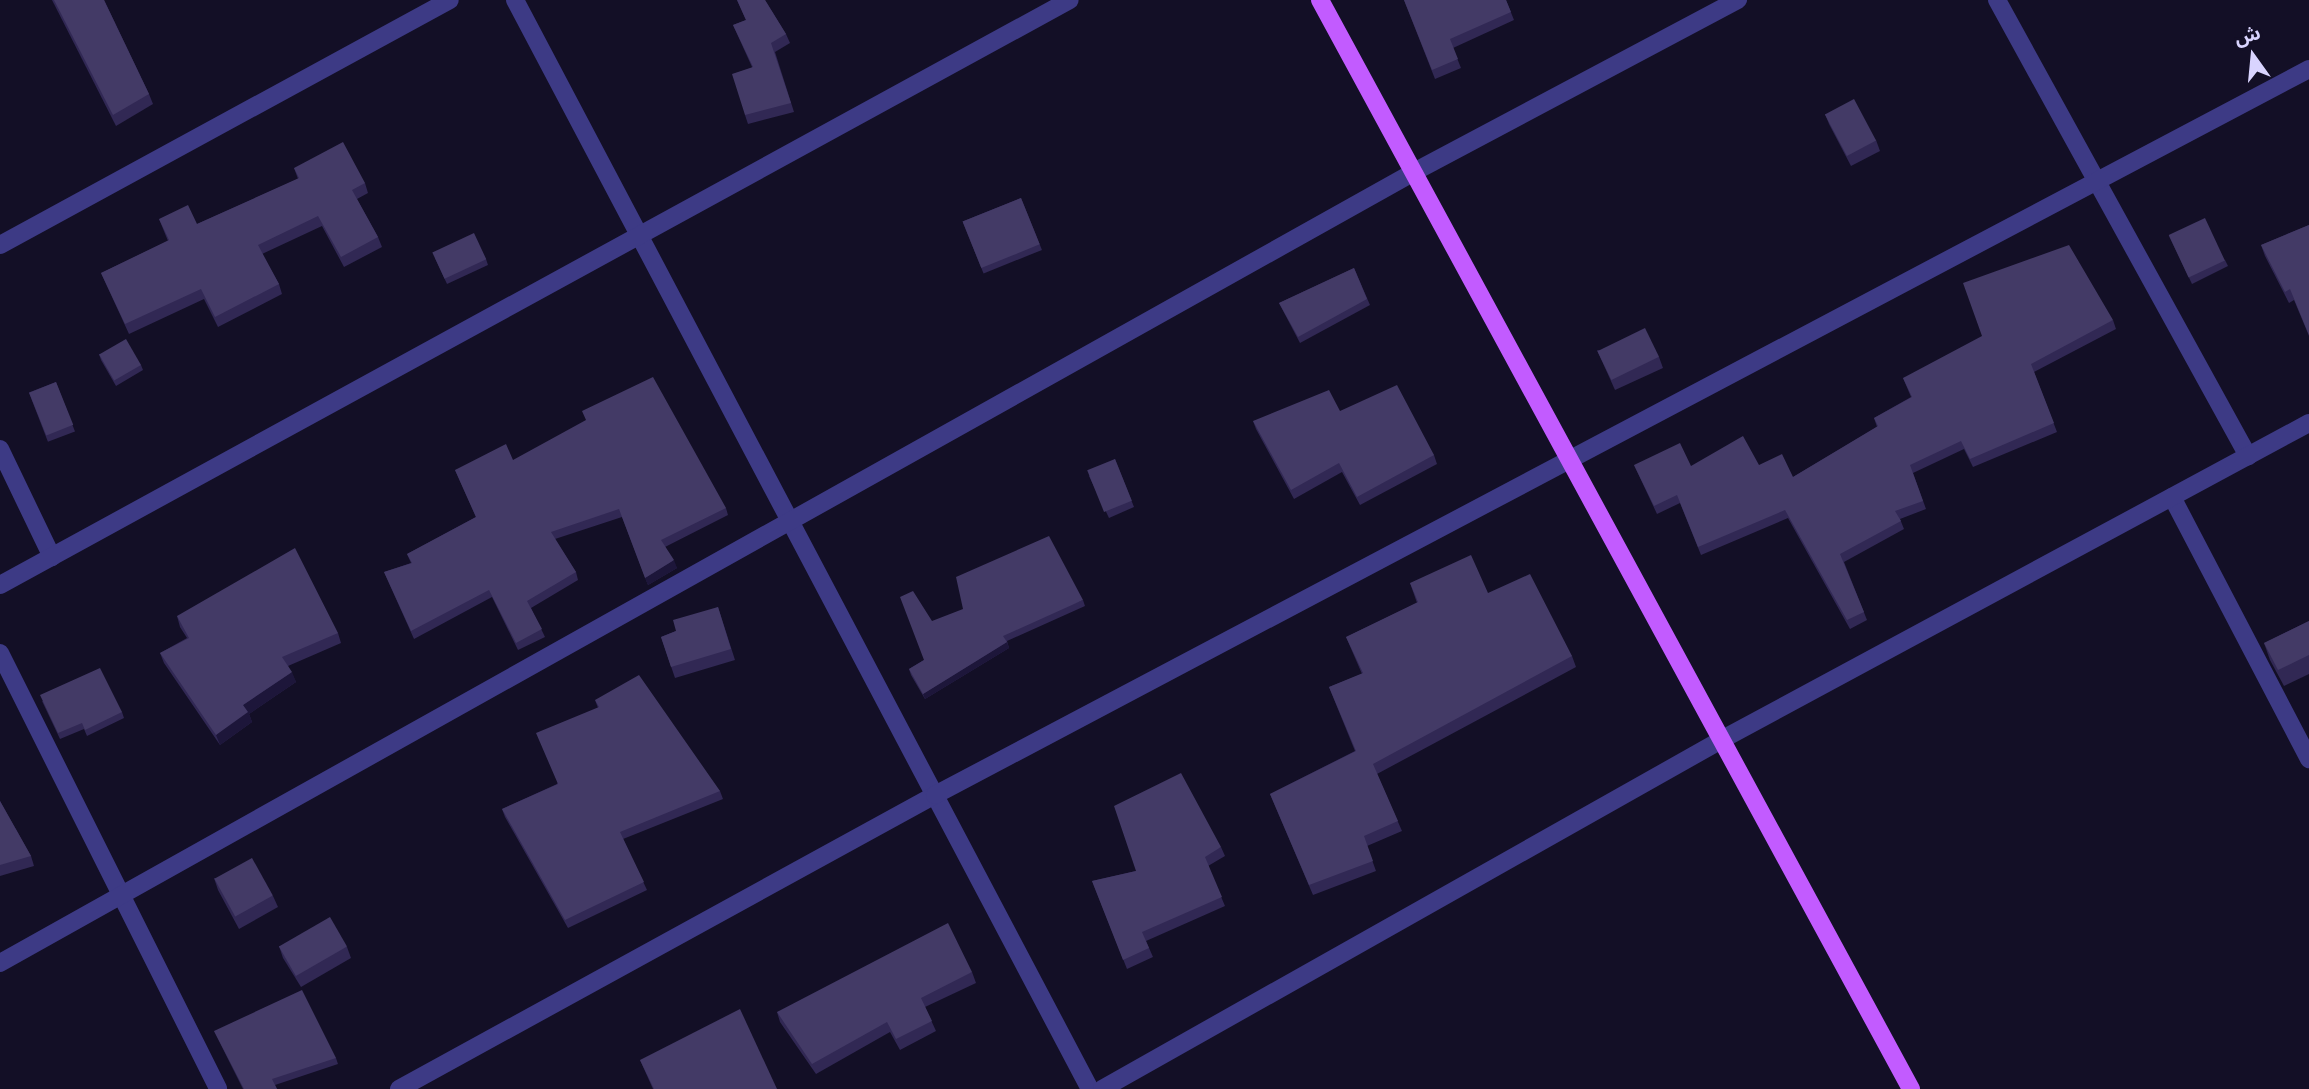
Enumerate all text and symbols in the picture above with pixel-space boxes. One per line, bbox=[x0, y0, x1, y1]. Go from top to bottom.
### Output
text: ش bbox=[2232, 20, 2263, 51]
north arrow bbox=[2218, 21, 2288, 91]

